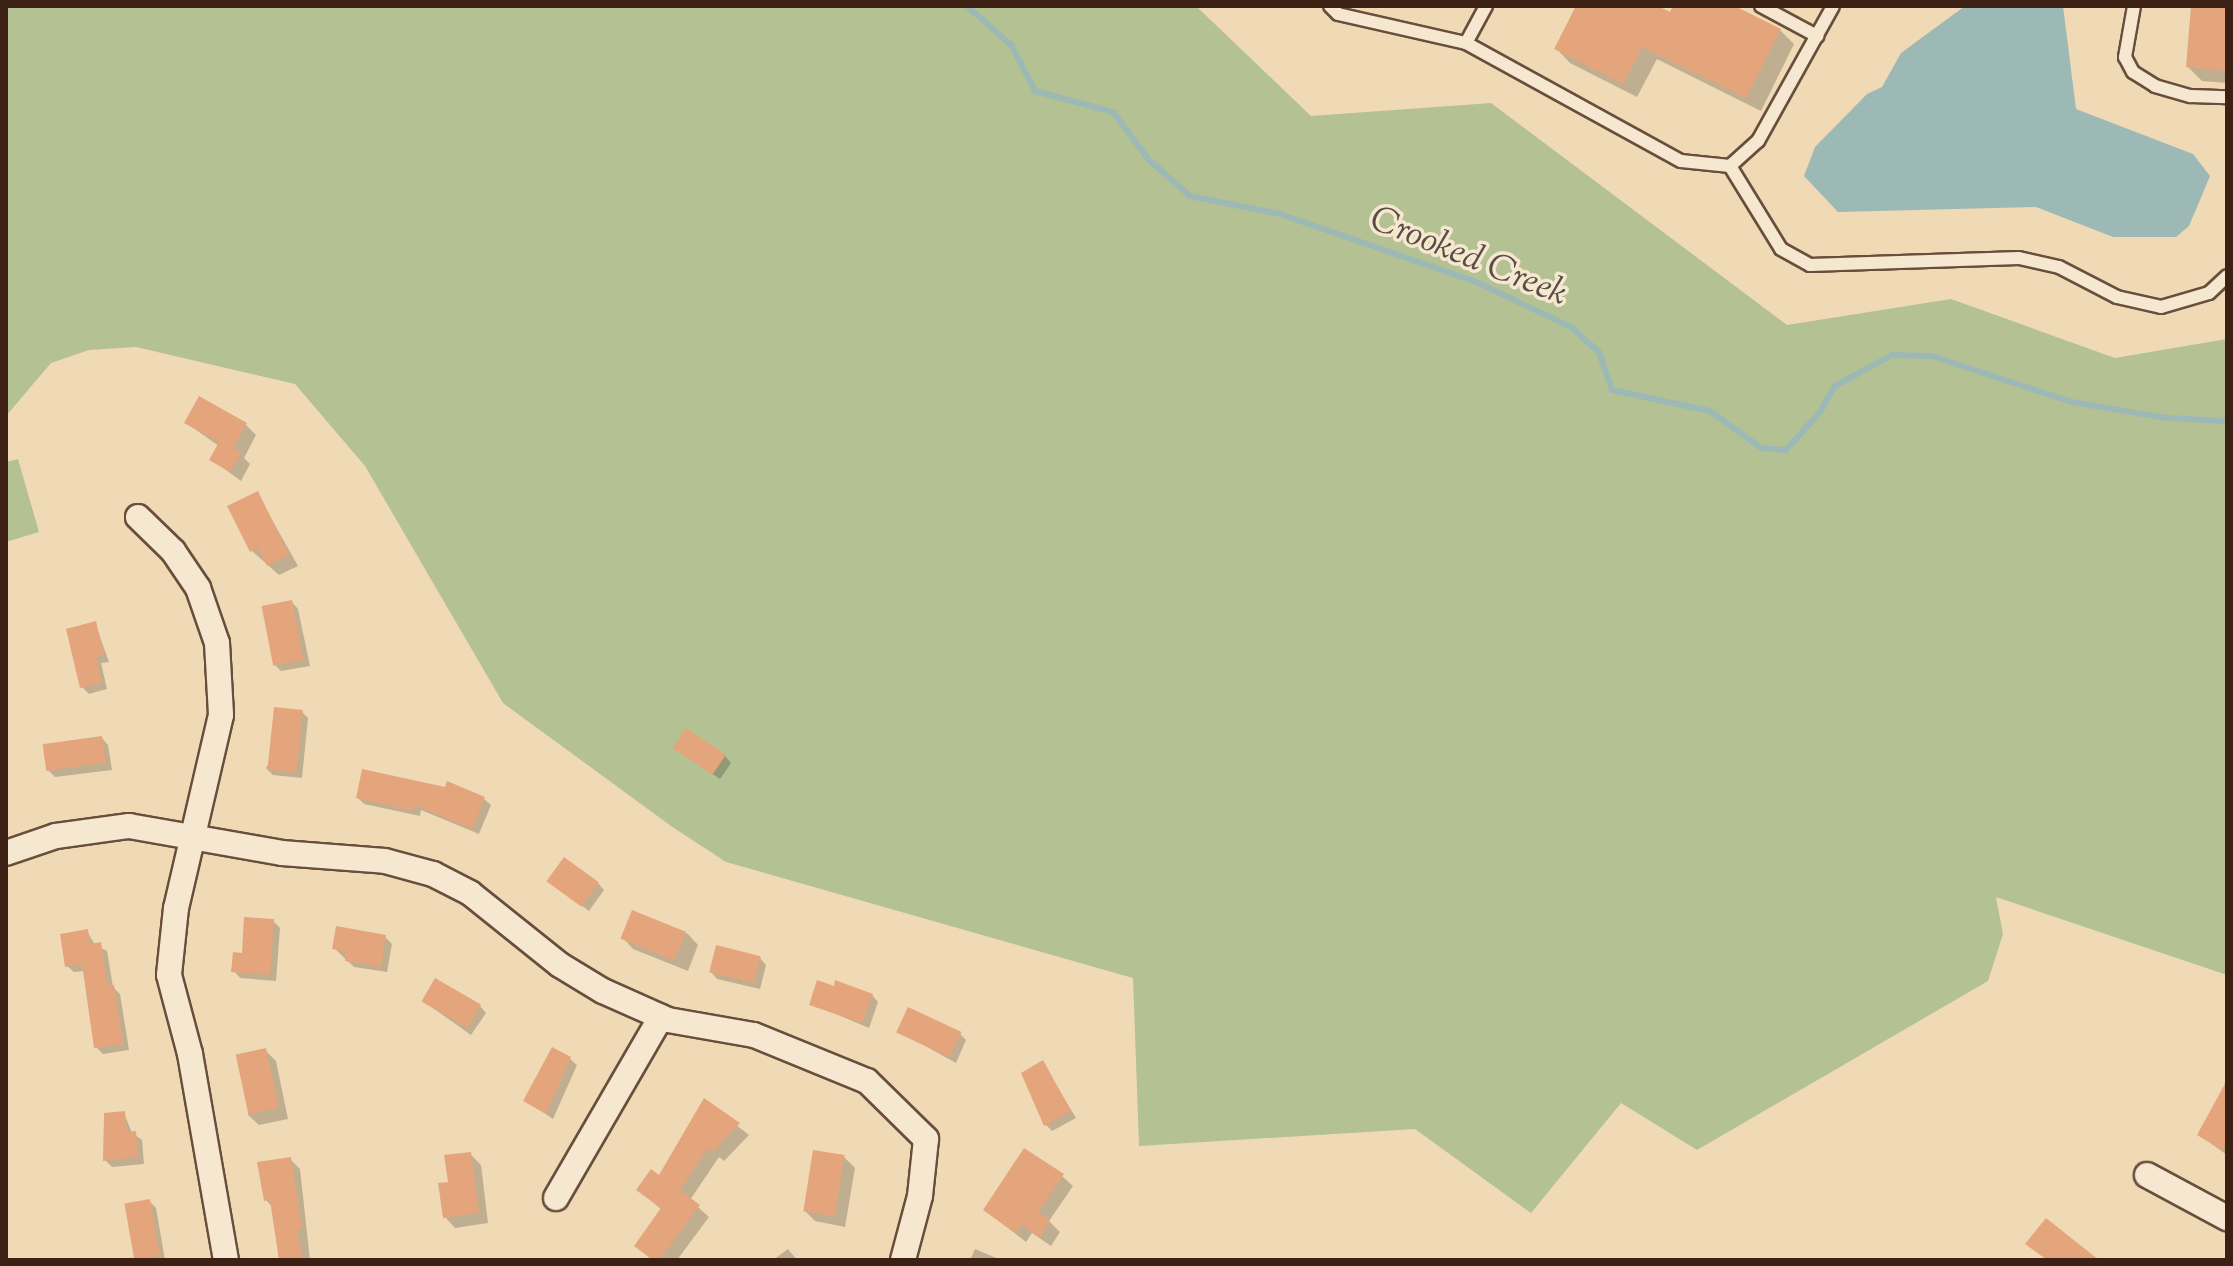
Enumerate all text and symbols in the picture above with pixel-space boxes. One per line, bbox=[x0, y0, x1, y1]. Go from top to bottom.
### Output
water label: Crooked Creek bbox=[1363, 199, 1573, 317]

